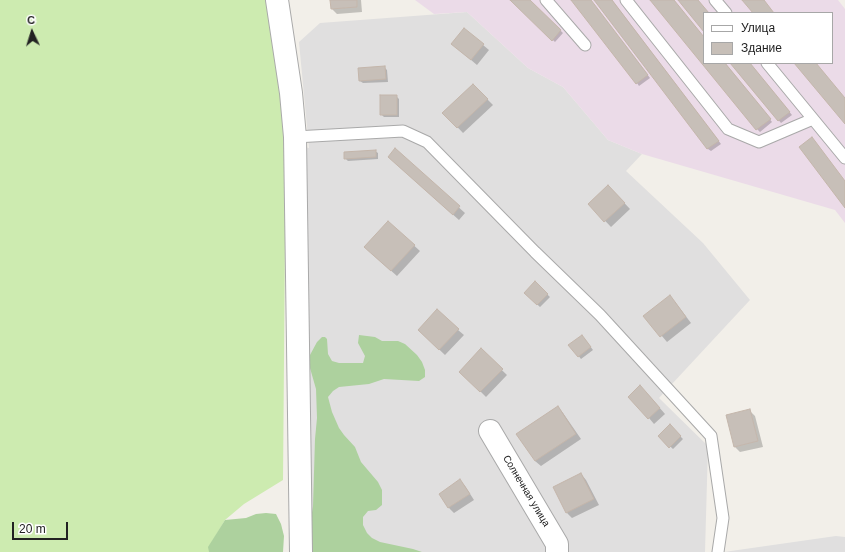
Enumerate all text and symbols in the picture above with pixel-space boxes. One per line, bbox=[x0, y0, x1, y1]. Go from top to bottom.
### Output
north arrow bbox=[12, 12, 52, 52]
legend bbox=[703, 12, 833, 64]
text: С bbox=[27, 14, 36, 26]
text: Улица bbox=[741, 21, 775, 35]
text: Здание bbox=[741, 41, 782, 55]
street label: Солнечная улица bbox=[500, 453, 552, 529]
scale bar bbox=[14, 514, 70, 540]
text: 20 m bbox=[19, 522, 46, 536]

